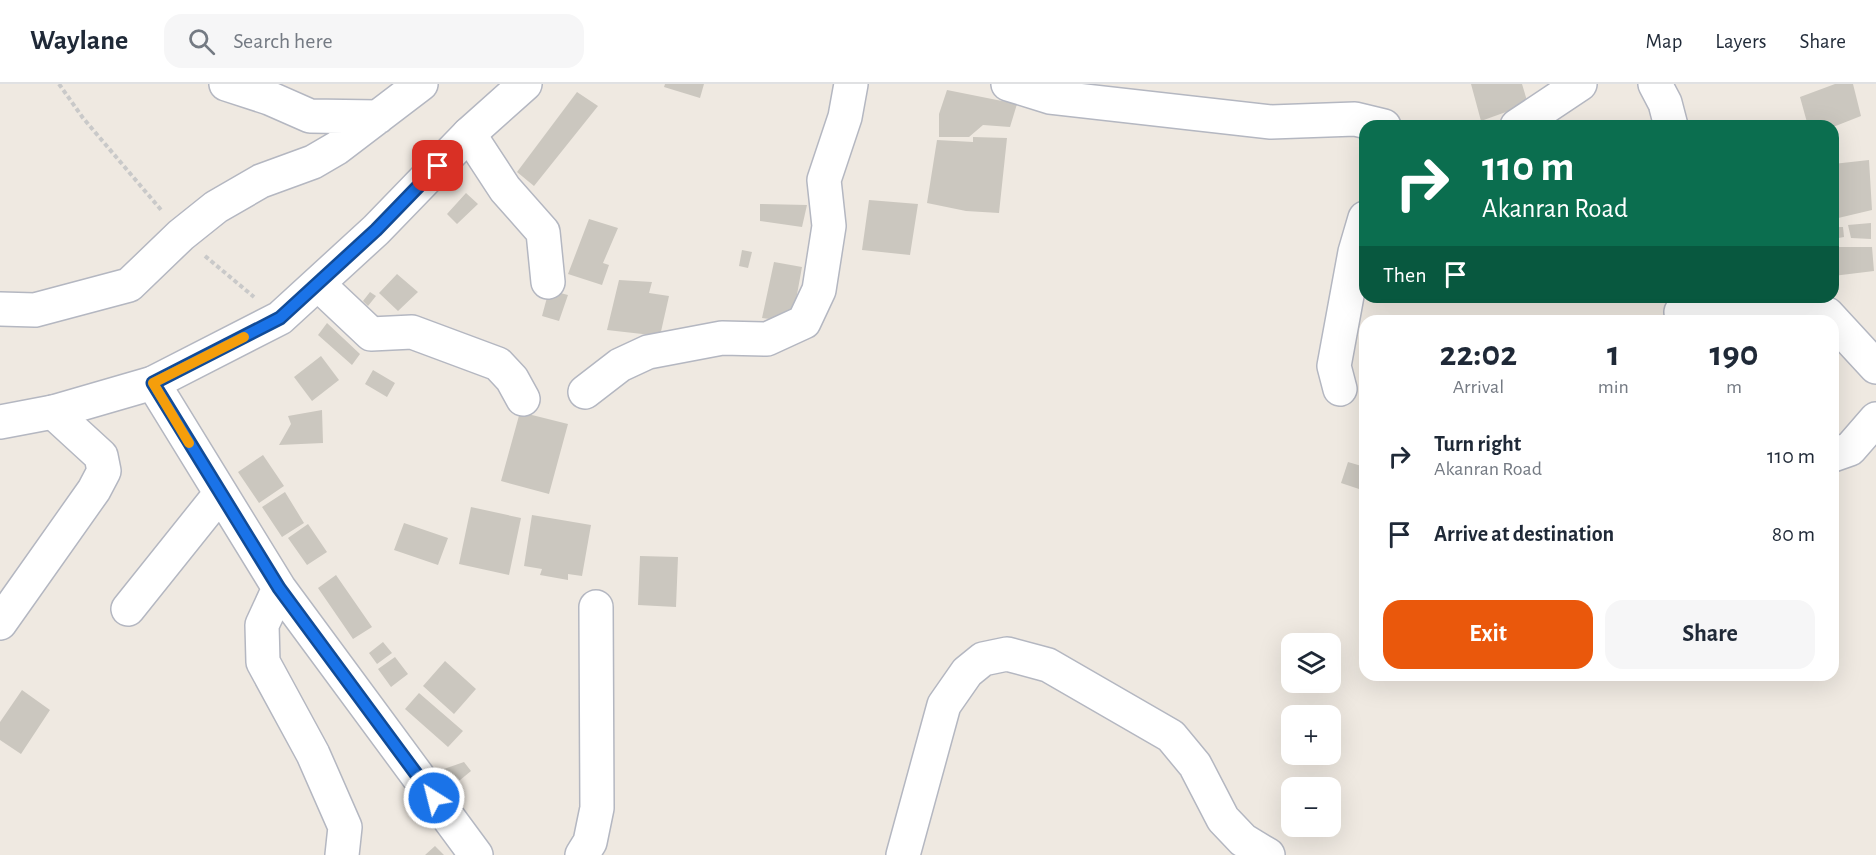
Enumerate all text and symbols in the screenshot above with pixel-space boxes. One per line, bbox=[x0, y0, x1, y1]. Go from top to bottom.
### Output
search box bbox=[164, 14, 584, 68]
icon: search bbox=[185, 25, 218, 58]
text: Waylane bbox=[30, 27, 128, 55]
text: Search here bbox=[233, 30, 333, 52]
text: Map bbox=[1646, 31, 1682, 52]
text: Layers bbox=[1715, 31, 1766, 52]
text: Share bbox=[1799, 31, 1846, 52]
pin bbox=[412, 140, 463, 191]
icon: right bbox=[1383, 144, 1461, 222]
text: 110 m bbox=[1482, 146, 1574, 188]
icon: arrive bbox=[421, 149, 454, 182]
text: Akanran Road bbox=[1482, 195, 1628, 222]
icon: arrive bbox=[1439, 258, 1472, 291]
text: Then bbox=[1383, 264, 1427, 286]
text: 22:02 bbox=[1439, 336, 1517, 372]
text: 1 bbox=[1607, 336, 1620, 372]
text: 190 bbox=[1709, 336, 1759, 372]
text: Arrival bbox=[1453, 377, 1504, 397]
text: min bbox=[1598, 377, 1629, 397]
text: m bbox=[1726, 377, 1742, 397]
text: Turn right bbox=[1434, 433, 1521, 455]
icon: right bbox=[1383, 440, 1416, 473]
text: 110 m bbox=[1767, 445, 1815, 467]
text: Akanran Road bbox=[1434, 459, 1542, 479]
icon: arrive bbox=[1383, 518, 1416, 551]
text: Arrive at destination bbox=[1434, 523, 1614, 545]
text: 80 m bbox=[1772, 523, 1815, 545]
button: Exit bbox=[1383, 600, 1593, 669]
button: Share bbox=[1605, 600, 1815, 669]
map controls bbox=[1281, 633, 1341, 837]
button: layers bbox=[1281, 633, 1341, 693]
button: + bbox=[1281, 705, 1341, 765]
position arrow bbox=[402, 766, 466, 830]
button: − bbox=[1281, 777, 1341, 837]

